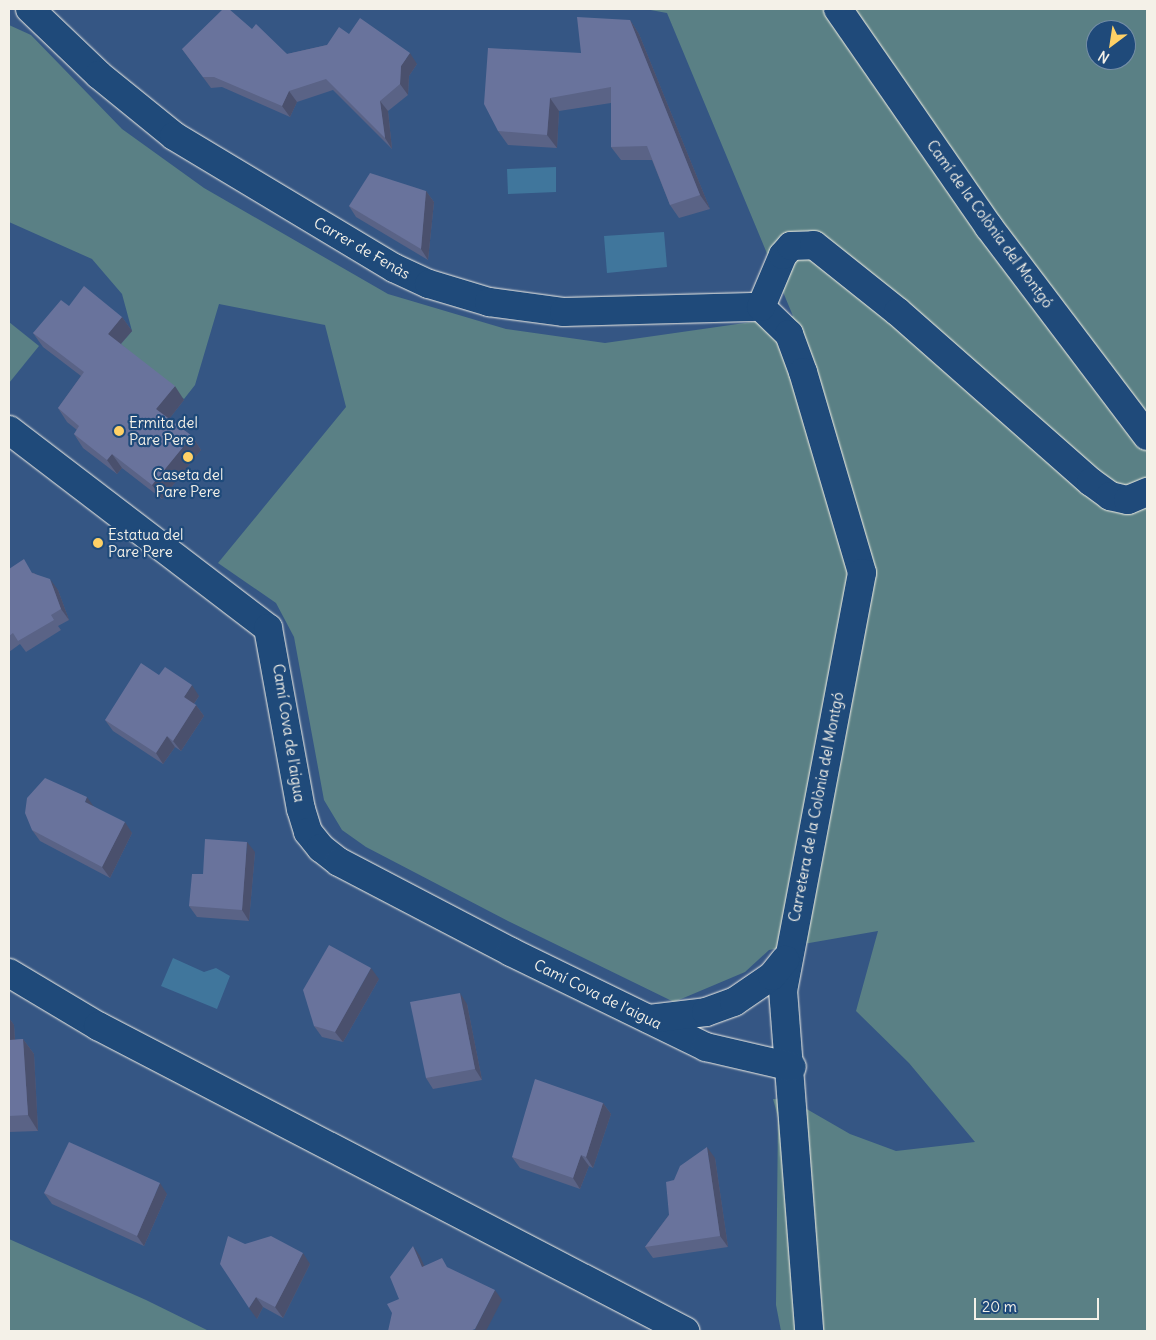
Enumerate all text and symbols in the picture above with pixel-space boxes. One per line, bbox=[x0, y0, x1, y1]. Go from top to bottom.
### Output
north arrow bbox=[1086, 20, 1136, 70]
text: N bbox=[1095, 47, 1113, 67]
street label: Camí de la Colònia del Montgó bbox=[923, 137, 1057, 311]
street label: Carrer de Fenàs bbox=[311, 213, 413, 283]
place label: Ermita del Pare Pere bbox=[129, 413, 198, 448]
marker: Ermita del Pare Pere bbox=[113, 425, 125, 437]
marker: Caseta del Pare Pere bbox=[182, 451, 194, 463]
place label: Caseta del Pare Pere bbox=[153, 465, 223, 500]
place label: Estatua del Pare Pere bbox=[108, 525, 183, 560]
marker: Estatua del Pare Pere bbox=[92, 537, 104, 549]
street label: Camí Cova de l'aigua bbox=[269, 663, 309, 803]
street label: Carretera de la Colònia del Montgó bbox=[785, 690, 847, 924]
street label: Camí Cova de l'aigua bbox=[531, 955, 665, 1033]
scale bar bbox=[976, 1288, 1101, 1320]
text: 20 m bbox=[982, 1297, 1017, 1316]

